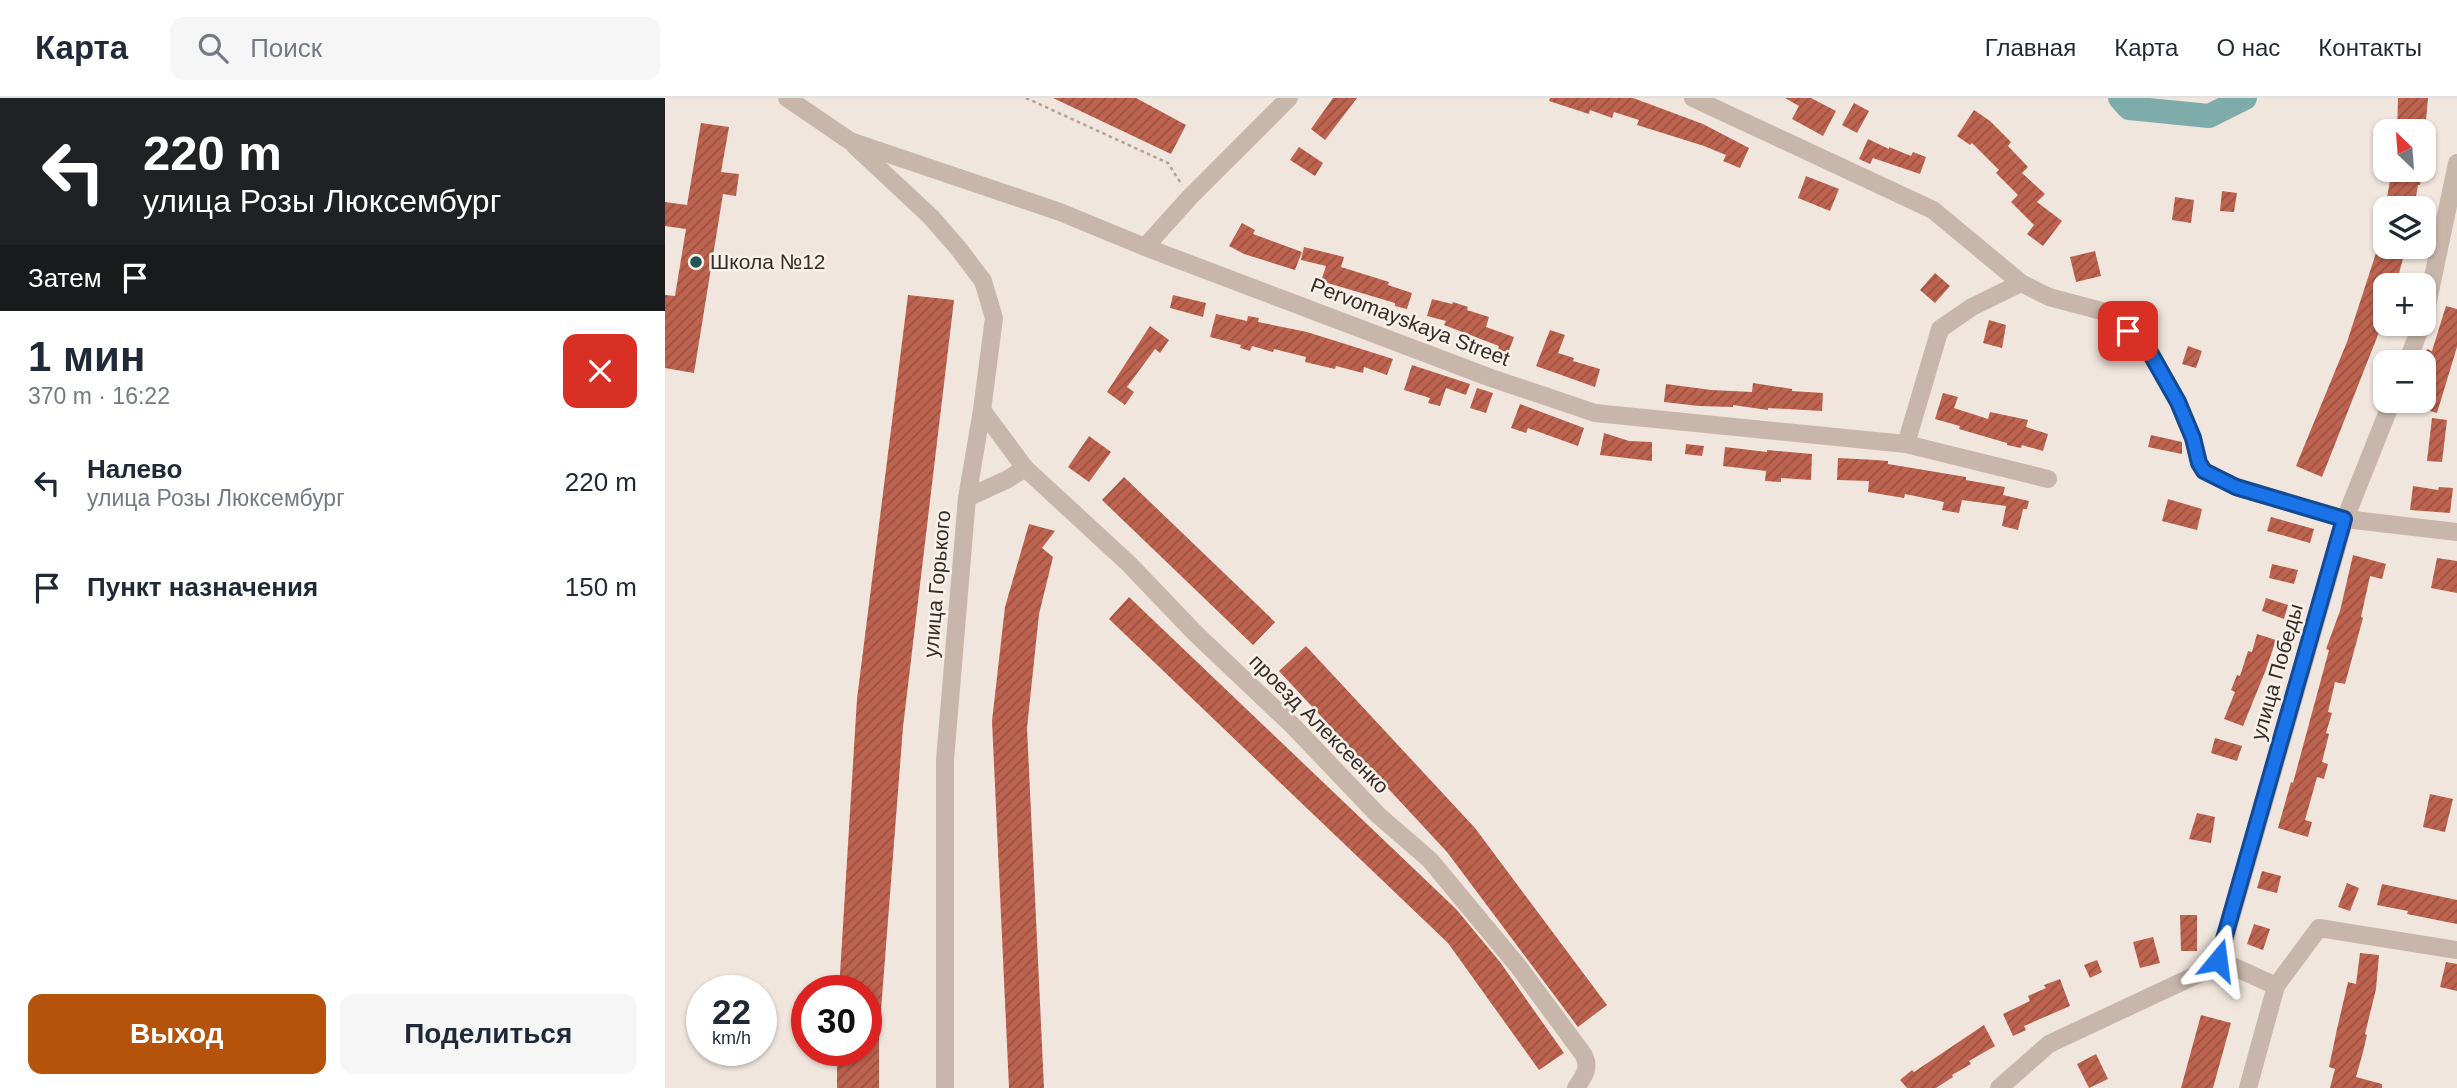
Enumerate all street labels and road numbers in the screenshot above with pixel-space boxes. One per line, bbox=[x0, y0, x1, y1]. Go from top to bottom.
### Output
street label: Pervomayskaya Street bbox=[1307, 273, 1513, 370]
street label: улица Горького bbox=[919, 509, 954, 659]
street label: улица Победы bbox=[2246, 601, 2307, 743]
street label: проезд Алексеенко bbox=[1245, 649, 1394, 798]

